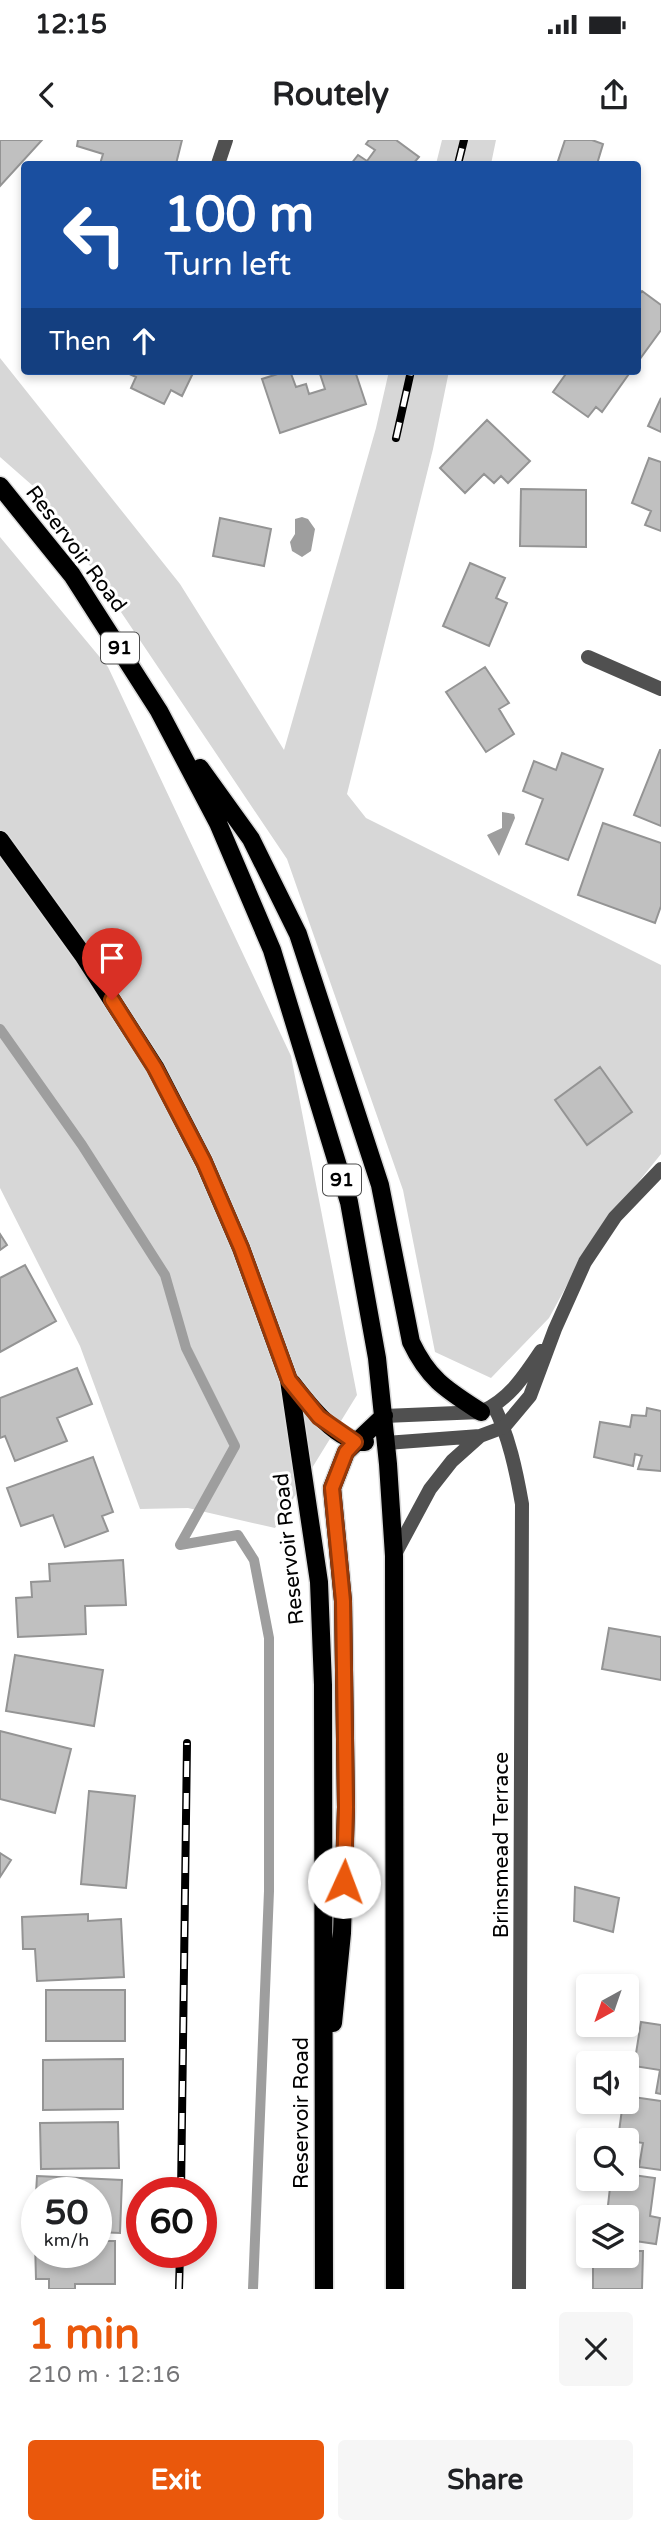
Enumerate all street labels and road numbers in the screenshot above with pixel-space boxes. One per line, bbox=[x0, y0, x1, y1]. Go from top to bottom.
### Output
street label: Reservoir Road bbox=[20, 481, 132, 617]
road number: 91 bbox=[101, 632, 139, 664]
road number: 91 bbox=[323, 1164, 361, 1196]
street label: Reservoir Road bbox=[269, 1472, 309, 1626]
street label: Brinsmead Terrace bbox=[489, 1752, 514, 1938]
street label: Reservoir Road bbox=[289, 2037, 314, 2189]

